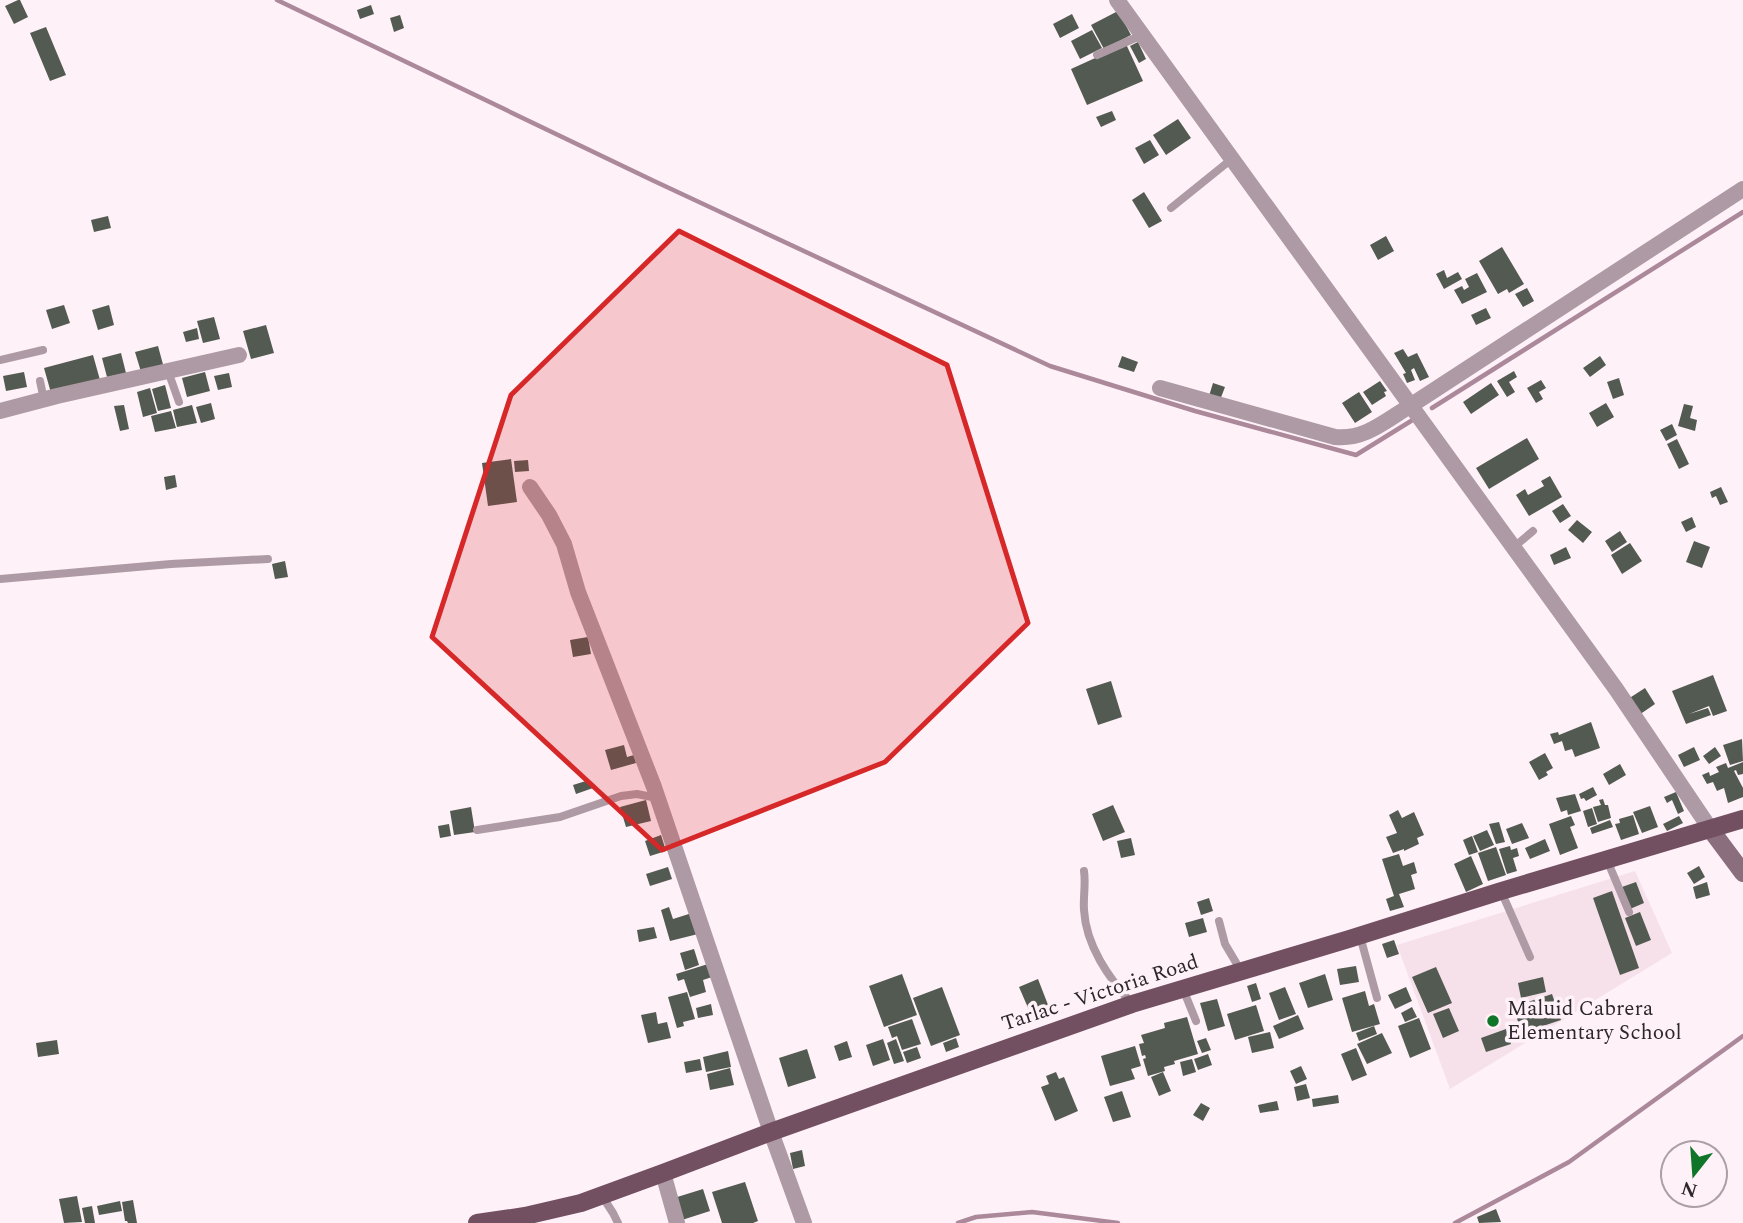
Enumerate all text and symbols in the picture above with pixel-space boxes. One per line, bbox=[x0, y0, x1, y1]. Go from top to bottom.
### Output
street label: Tarlac - Victoria Road bbox=[997, 946, 1203, 1040]
place label: Maluid Cabrera Elementary School bbox=[1507, 993, 1682, 1049]
marker: Maluid Cabrera Elementary School bbox=[1485, 1013, 1501, 1029]
north arrow bbox=[1659, 1139, 1729, 1209]
text: N bbox=[1678, 1173, 1701, 1205]

